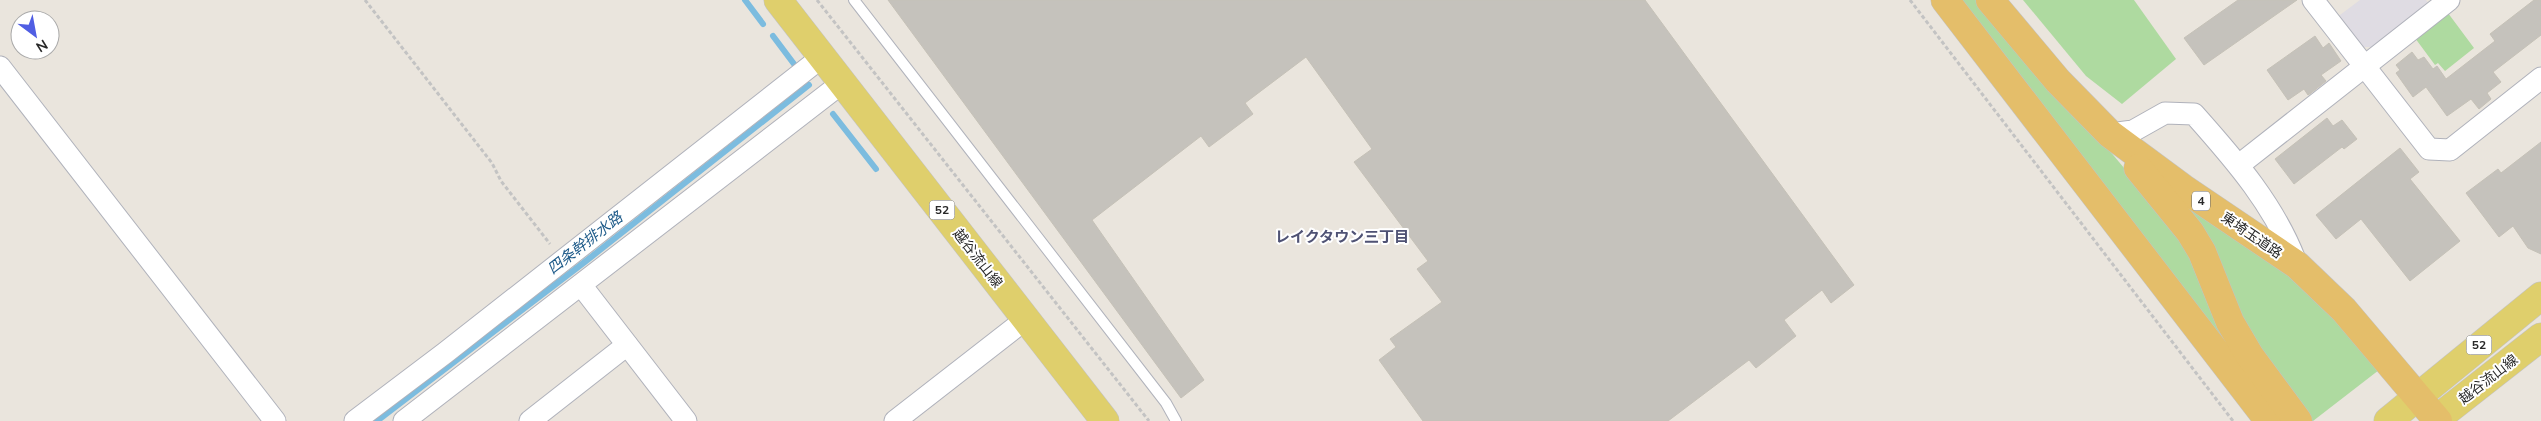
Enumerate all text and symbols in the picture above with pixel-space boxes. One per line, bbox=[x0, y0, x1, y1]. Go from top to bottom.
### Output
north arrow bbox=[10, 10, 60, 60]
text: N bbox=[32, 35, 51, 56]
road number: 4 bbox=[2192, 192, 2210, 210]
road number: 52 bbox=[930, 200, 954, 220]
water label: 四条幹排水路 bbox=[543, 206, 628, 279]
street label: 東埼玉道路 bbox=[2217, 208, 2286, 263]
street label: 越谷流山線 bbox=[949, 225, 1007, 292]
district label: レイクタウン三丁目 bbox=[1275, 227, 1409, 247]
road number: 52 bbox=[2466, 336, 2492, 354]
street label: 越谷流山線 bbox=[2455, 350, 2522, 408]

